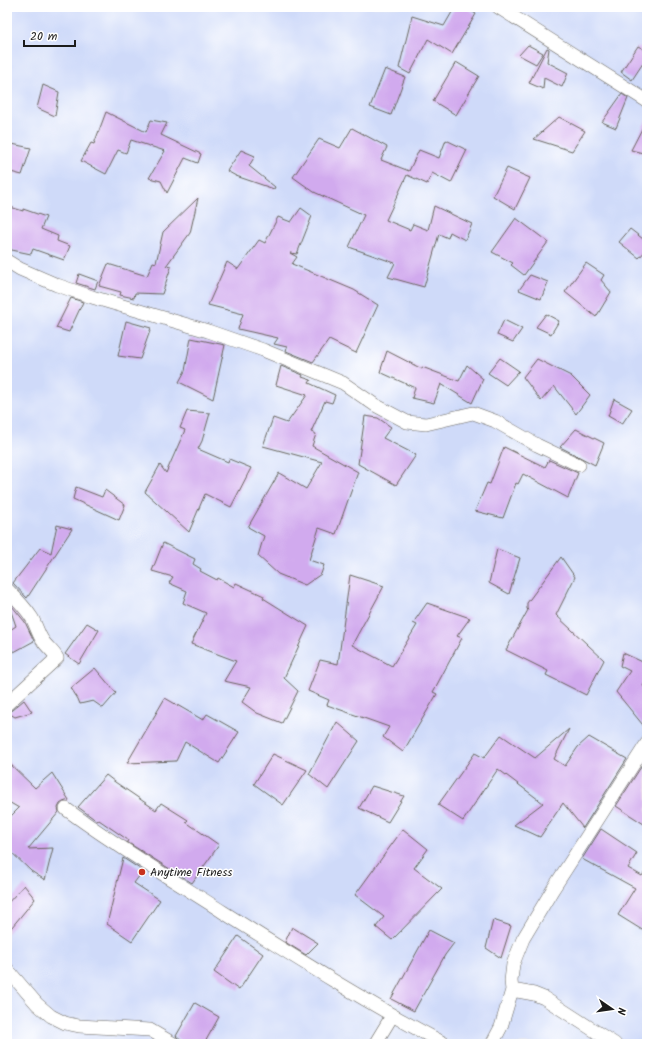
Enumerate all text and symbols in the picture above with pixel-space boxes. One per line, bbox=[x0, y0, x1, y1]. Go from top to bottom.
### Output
scale bar bbox=[24, 22, 75, 48]
text: 20 m bbox=[30, 27, 58, 46]
place label: Anytime Fitness bbox=[150, 863, 232, 882]
marker: Anytime Fitness bbox=[137, 867, 147, 877]
north arrow bbox=[592, 989, 632, 1029]
text: N bbox=[611, 1006, 630, 1016]

